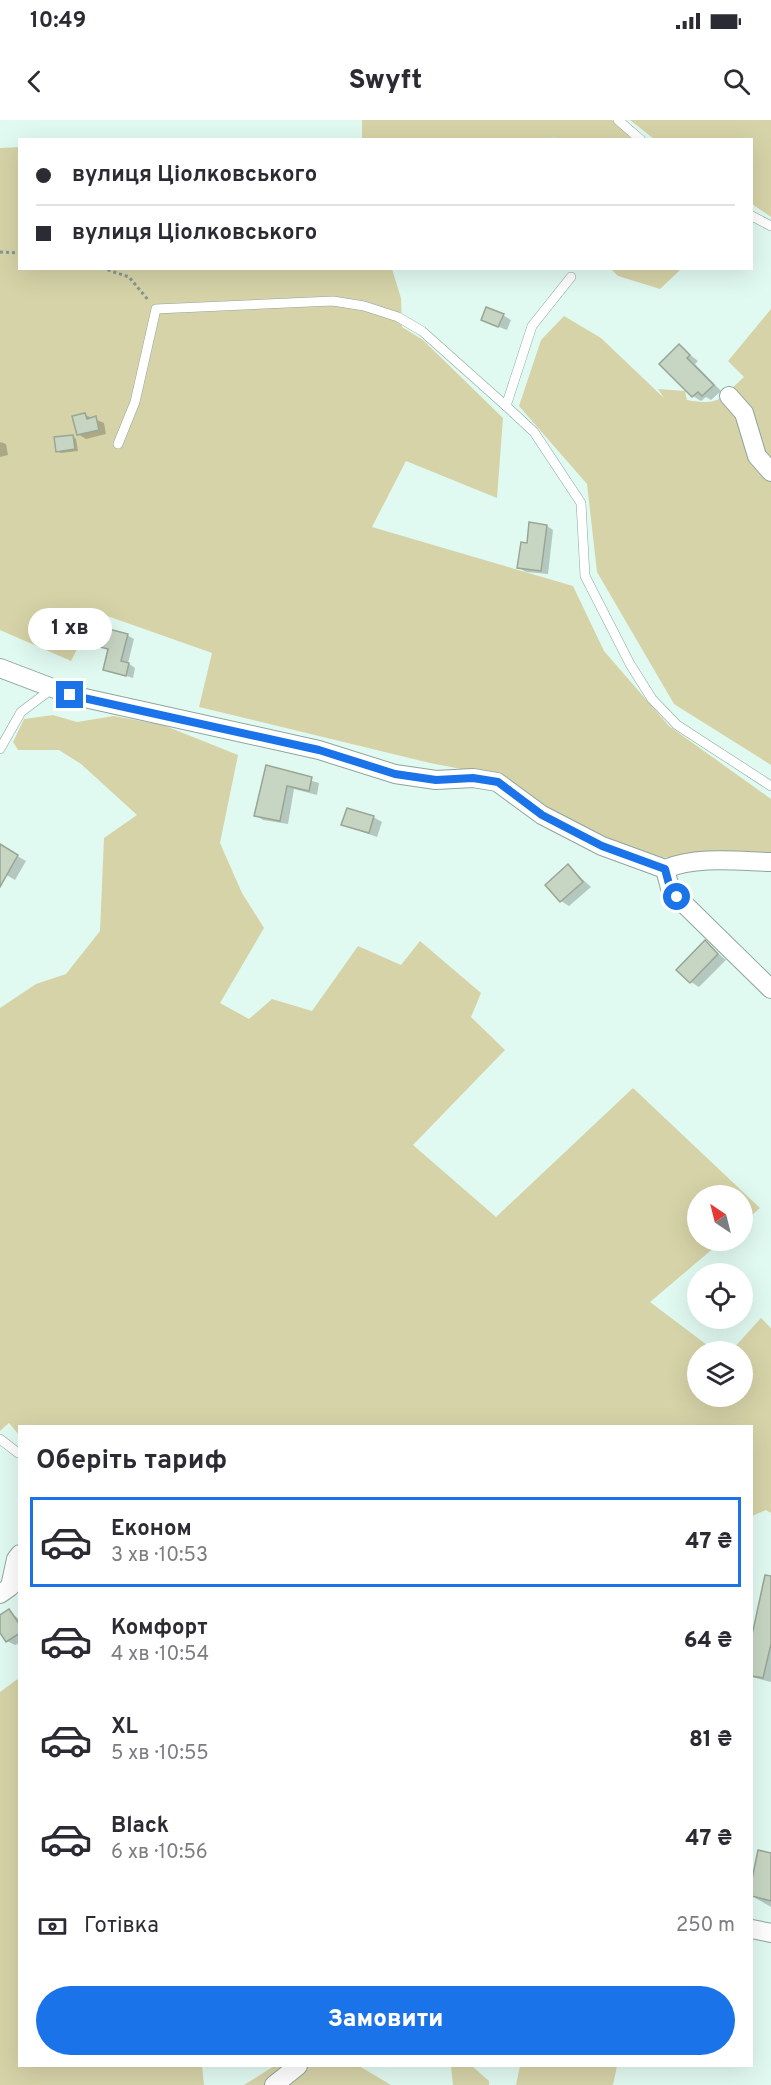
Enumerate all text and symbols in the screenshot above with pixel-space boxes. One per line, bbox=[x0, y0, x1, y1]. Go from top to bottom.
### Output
text: 10:49 bbox=[30, 8, 86, 35]
text: Swyft bbox=[349, 64, 422, 98]
icon: back bbox=[18, 65, 51, 98]
icon: search bbox=[720, 65, 753, 98]
text: вулиця Ціолковського bbox=[72, 162, 317, 189]
text: вулиця Ціолковського bbox=[72, 220, 317, 247]
callout: 1 хв bbox=[28, 608, 112, 650]
text: 1 хв bbox=[51, 616, 89, 642]
route end bbox=[56, 681, 83, 708]
route start bbox=[663, 883, 690, 910]
north arrow bbox=[687, 1185, 753, 1251]
map controls bbox=[687, 1185, 753, 1407]
button: locate bbox=[687, 1263, 753, 1329]
button: layers bbox=[687, 1341, 753, 1407]
text: Оберіть тариф bbox=[36, 1444, 227, 1478]
icon: car bbox=[39, 1515, 93, 1569]
text: Економ bbox=[111, 1516, 192, 1543]
text: 47 ₴ bbox=[685, 1529, 732, 1556]
text: 3 хв · 10:53 bbox=[111, 1543, 208, 1569]
icon: car bbox=[39, 1614, 93, 1668]
text: Комфорт bbox=[111, 1615, 208, 1642]
text: 64 ₴ bbox=[684, 1628, 732, 1655]
text: 4 хв · 10:54 bbox=[111, 1642, 209, 1668]
icon: car bbox=[39, 1713, 93, 1767]
text: XL bbox=[111, 1714, 138, 1741]
text: 81 ₴ bbox=[689, 1727, 732, 1754]
text: 5 хв · 10:55 bbox=[111, 1741, 209, 1767]
icon: car bbox=[39, 1812, 93, 1866]
text: Black bbox=[111, 1813, 169, 1840]
text: 47 ₴ bbox=[685, 1826, 732, 1853]
text: 6 хв · 10:56 bbox=[111, 1840, 208, 1866]
icon: cash bbox=[36, 1910, 69, 1943]
text: Готівка bbox=[84, 1913, 159, 1940]
text: 250 m bbox=[676, 1913, 735, 1939]
button: Замовити bbox=[36, 1986, 735, 2055]

